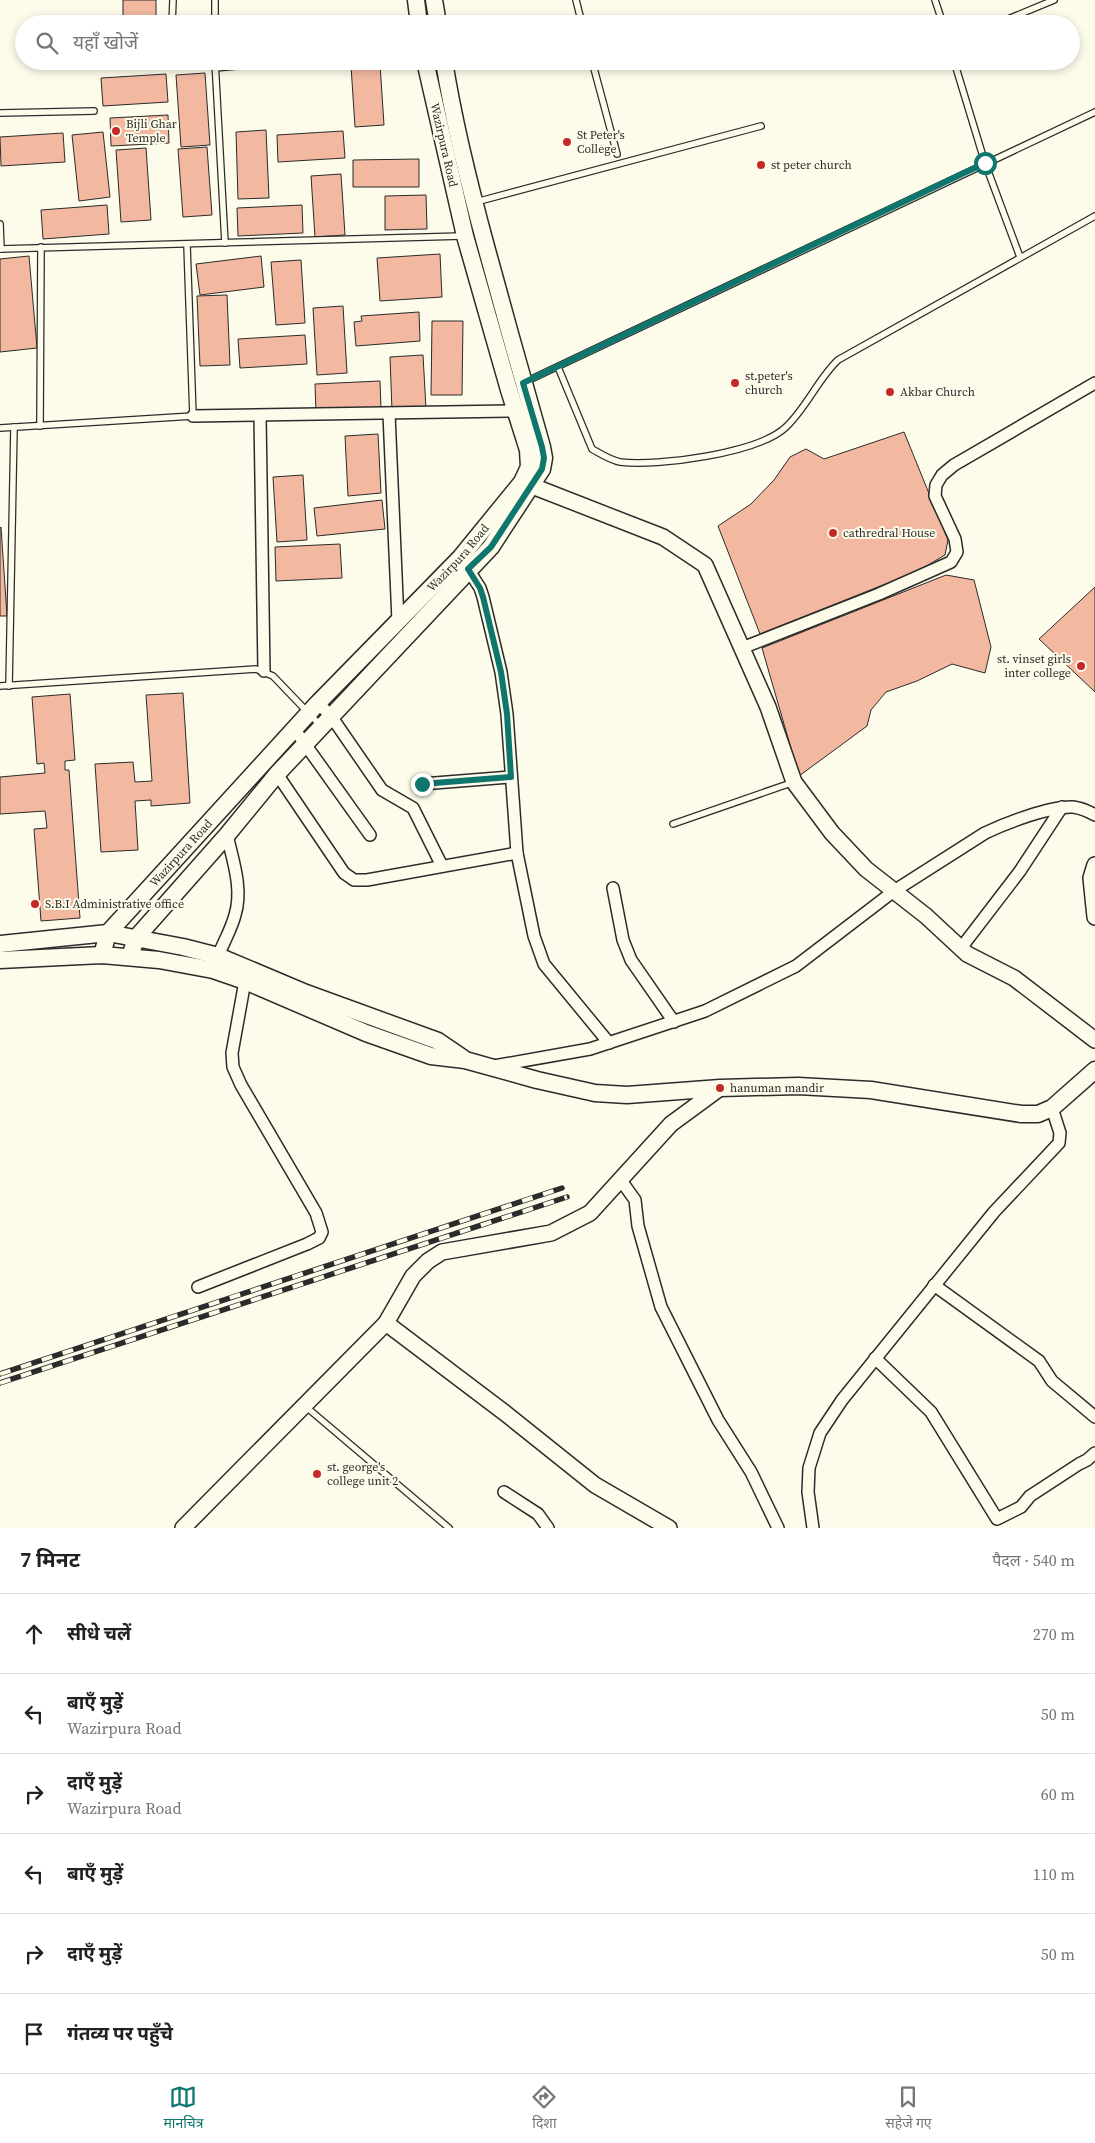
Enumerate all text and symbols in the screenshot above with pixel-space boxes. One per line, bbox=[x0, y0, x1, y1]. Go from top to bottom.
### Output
search box bbox=[15, 15, 1080, 70]
icon: search bbox=[33, 29, 61, 57]
text: यहाँ खोजें bbox=[73, 29, 138, 55]
street label: Wazirpura Road bbox=[427, 101, 461, 189]
place label: Bijli Ghar Temple bbox=[126, 116, 177, 146]
marker: Bijli Ghar Temple bbox=[110, 125, 122, 137]
place label: St Peter's College bbox=[577, 127, 625, 157]
marker: St Peter's College bbox=[561, 136, 573, 148]
route start bbox=[974, 152, 997, 175]
place label: st peter church bbox=[771, 157, 852, 173]
marker: st peter church bbox=[755, 159, 767, 171]
place label: st.peter's church bbox=[745, 368, 793, 398]
marker: st.peter's church bbox=[729, 377, 741, 389]
place label: Akbar Church bbox=[900, 384, 975, 400]
marker: Akbar Church bbox=[884, 386, 896, 398]
street label: Wazirpura Road bbox=[423, 520, 493, 595]
place label: cathredral House bbox=[843, 525, 935, 541]
marker: cathredral House bbox=[827, 527, 839, 539]
place label: st. vinset girls inter college bbox=[997, 651, 1071, 681]
marker: st. vinset girls inter college bbox=[1075, 660, 1087, 672]
route end bbox=[411, 773, 434, 796]
street label: Wazirpura Road bbox=[146, 816, 216, 890]
place label: S.B.I Administrative office bbox=[45, 896, 184, 912]
marker: S.B.I Administrative office bbox=[29, 898, 41, 910]
place label: hanuman mandir bbox=[730, 1080, 824, 1096]
marker: hanuman mandir bbox=[714, 1082, 726, 1094]
place label: st. george's college unit 2 bbox=[327, 1459, 398, 1489]
marker: st. george's college unit 2 bbox=[311, 1468, 323, 1480]
text: 7 मिनट bbox=[20, 1545, 80, 1574]
text: पैदल · 540 m bbox=[992, 1549, 1075, 1571]
icon: ahead bbox=[20, 1620, 48, 1648]
text: सीधे चलें bbox=[67, 1620, 131, 1646]
text: 270 m bbox=[1033, 1623, 1075, 1645]
text: बाएँ मुड़ें bbox=[67, 1689, 123, 1715]
icon: left bbox=[20, 1700, 48, 1728]
text: 50 m bbox=[1041, 1703, 1075, 1725]
text: Wazirpura Road bbox=[67, 1717, 181, 1739]
text: दाएँ मुड़ें bbox=[67, 1769, 122, 1795]
icon: right bbox=[20, 1780, 48, 1808]
text: 60 m bbox=[1041, 1783, 1075, 1805]
text: Wazirpura Road bbox=[67, 1797, 181, 1819]
icon: left bbox=[20, 1860, 48, 1888]
text: बाएँ मुड़ें bbox=[67, 1860, 123, 1886]
text: 110 m bbox=[1033, 1863, 1075, 1885]
icon: right bbox=[20, 1940, 48, 1968]
text: दाएँ मुड़ें bbox=[67, 1940, 122, 1966]
text: 50 m bbox=[1041, 1943, 1075, 1965]
icon: arrive bbox=[20, 2020, 48, 2048]
text: गंतव्य पर पहुँचे bbox=[67, 2020, 173, 2046]
tab: मानचित्र bbox=[163, 2083, 203, 2134]
tab: दिशा bbox=[530, 2083, 558, 2134]
tab: सहेजे गए bbox=[885, 2083, 932, 2134]

